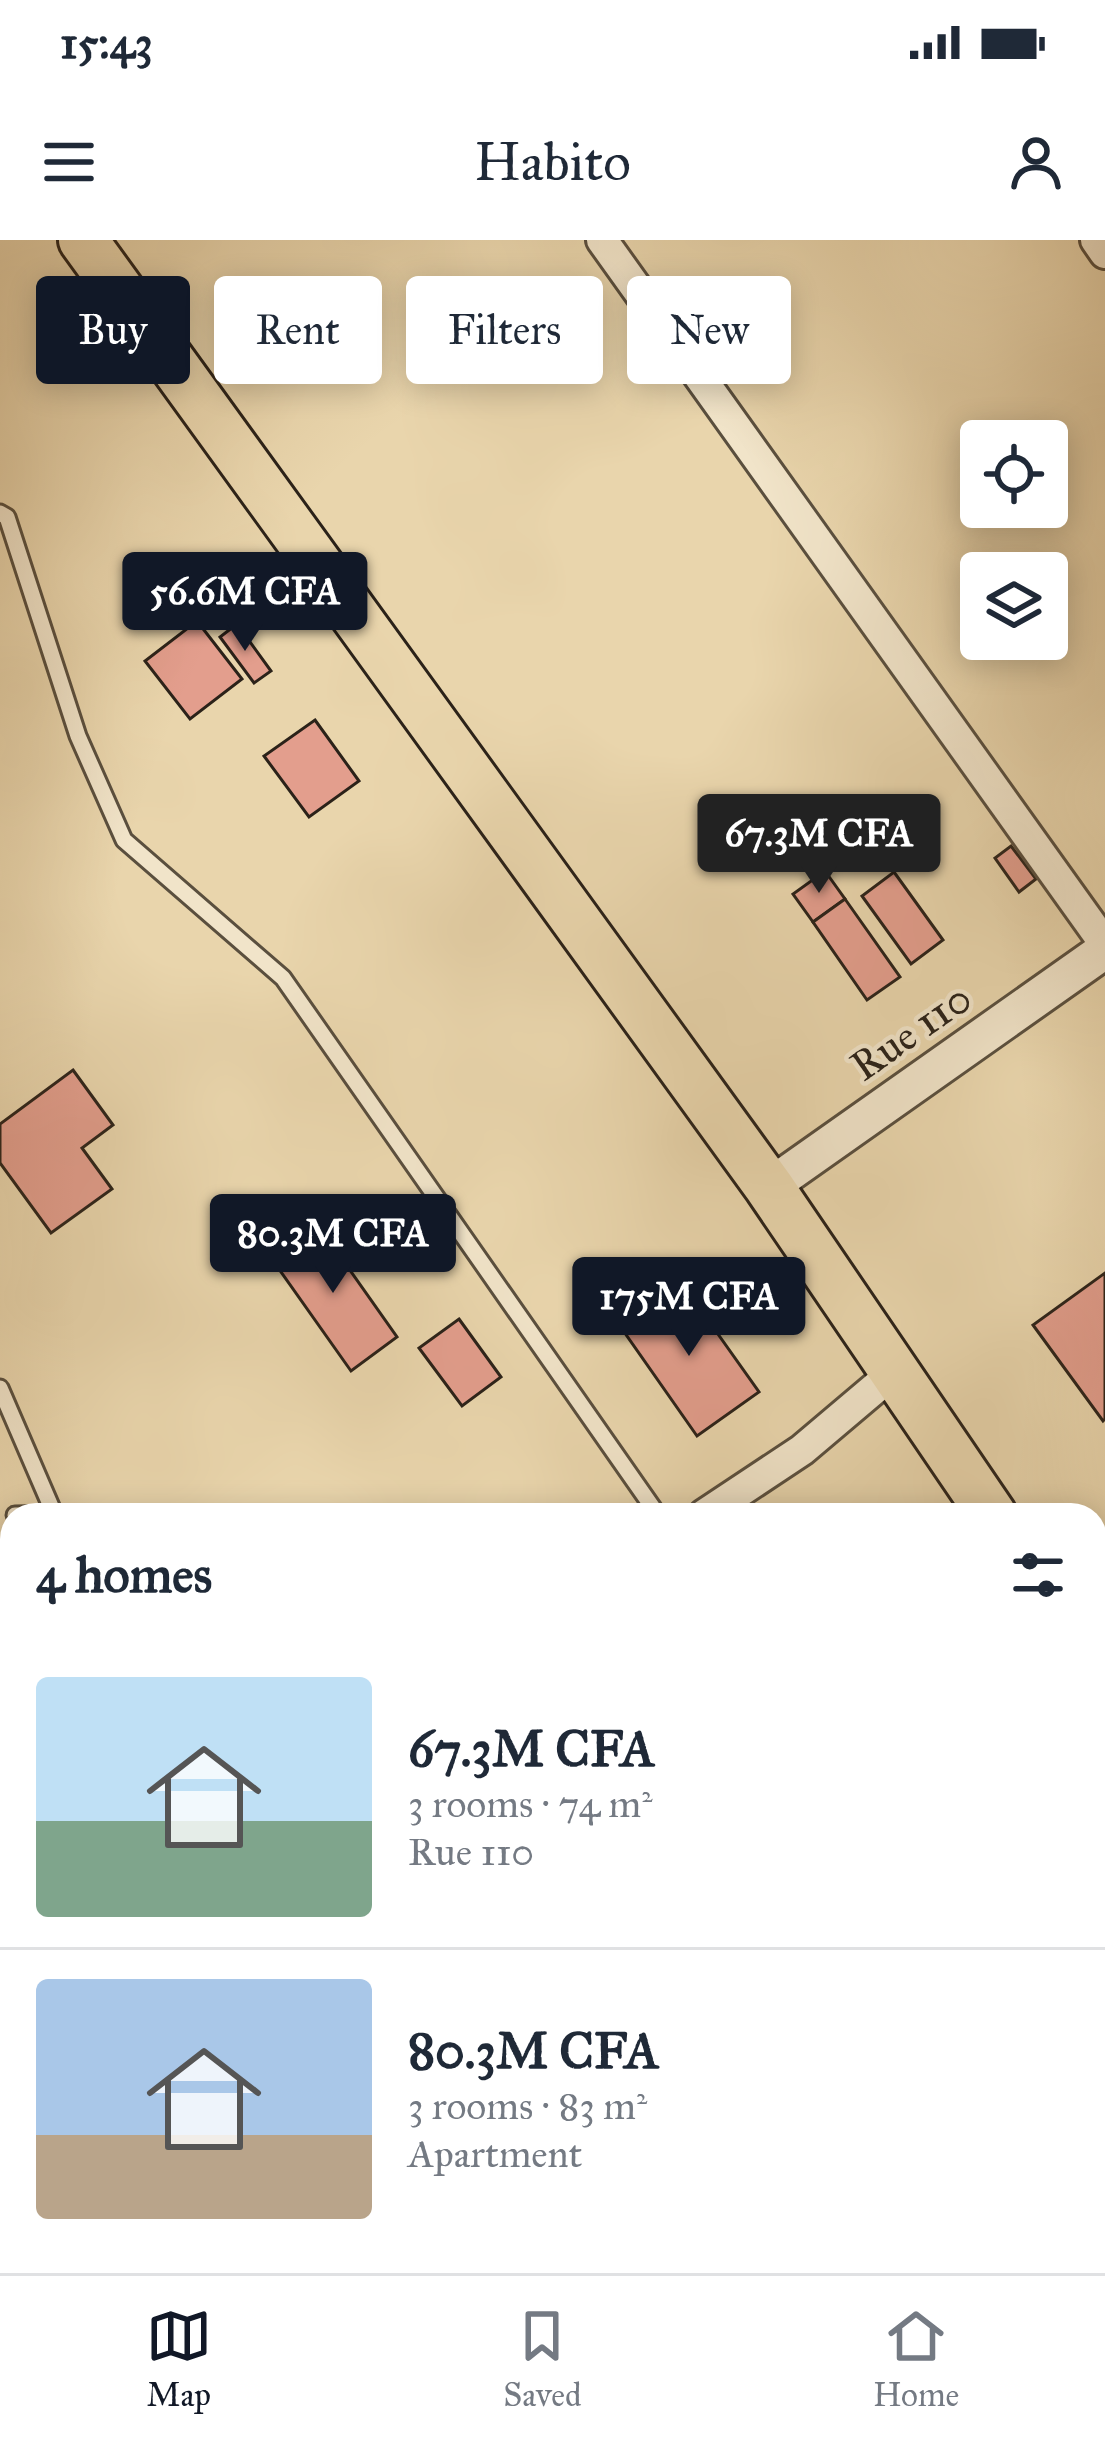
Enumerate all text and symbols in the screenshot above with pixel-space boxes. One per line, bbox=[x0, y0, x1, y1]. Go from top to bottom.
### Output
text: 15:43 bbox=[60, 15, 153, 70]
icon: menu bbox=[36, 129, 102, 195]
text: Habito bbox=[474, 129, 631, 195]
icon: person bbox=[1003, 129, 1069, 195]
chip: Buy bbox=[36, 276, 190, 384]
chip: Rent bbox=[214, 276, 382, 384]
chip: Filters bbox=[406, 276, 603, 384]
chip: New bbox=[627, 276, 791, 384]
map controls bbox=[960, 420, 1068, 660]
button: locate bbox=[960, 420, 1068, 528]
pin: 56.6M CFA bbox=[108, 552, 382, 654]
button: layers bbox=[960, 552, 1068, 660]
text: 56.6M CFA bbox=[149, 567, 341, 615]
pin: 67.3M CFA bbox=[682, 794, 956, 896]
text: 67.3M CFA bbox=[724, 809, 914, 857]
street label: Rue 110 bbox=[841, 972, 981, 1092]
pin: 80.3M CFA bbox=[196, 1194, 470, 1296]
text: 80.3M CFA bbox=[237, 1209, 429, 1257]
pin: 175M CFA bbox=[565, 1257, 813, 1359]
text: 175M CFA bbox=[599, 1272, 779, 1320]
icon: filters bbox=[1005, 1542, 1071, 1608]
text: 4 homes bbox=[36, 1544, 212, 1606]
text: 67.3M CFA bbox=[408, 1718, 655, 1780]
icon: home bbox=[132, 1725, 276, 1869]
text: 3 rooms · 74 m² bbox=[408, 1780, 653, 1828]
text: Rue 110 bbox=[408, 1828, 534, 1876]
text: 80.3M CFA bbox=[408, 2020, 659, 2082]
icon: home bbox=[132, 2027, 276, 2171]
text: 3 rooms · 83 m² bbox=[408, 2082, 647, 2130]
text: Apartment bbox=[408, 2130, 582, 2178]
tab: Map bbox=[146, 2303, 212, 2415]
tab: Saved bbox=[503, 2303, 582, 2415]
tab: Home bbox=[873, 2303, 959, 2415]

